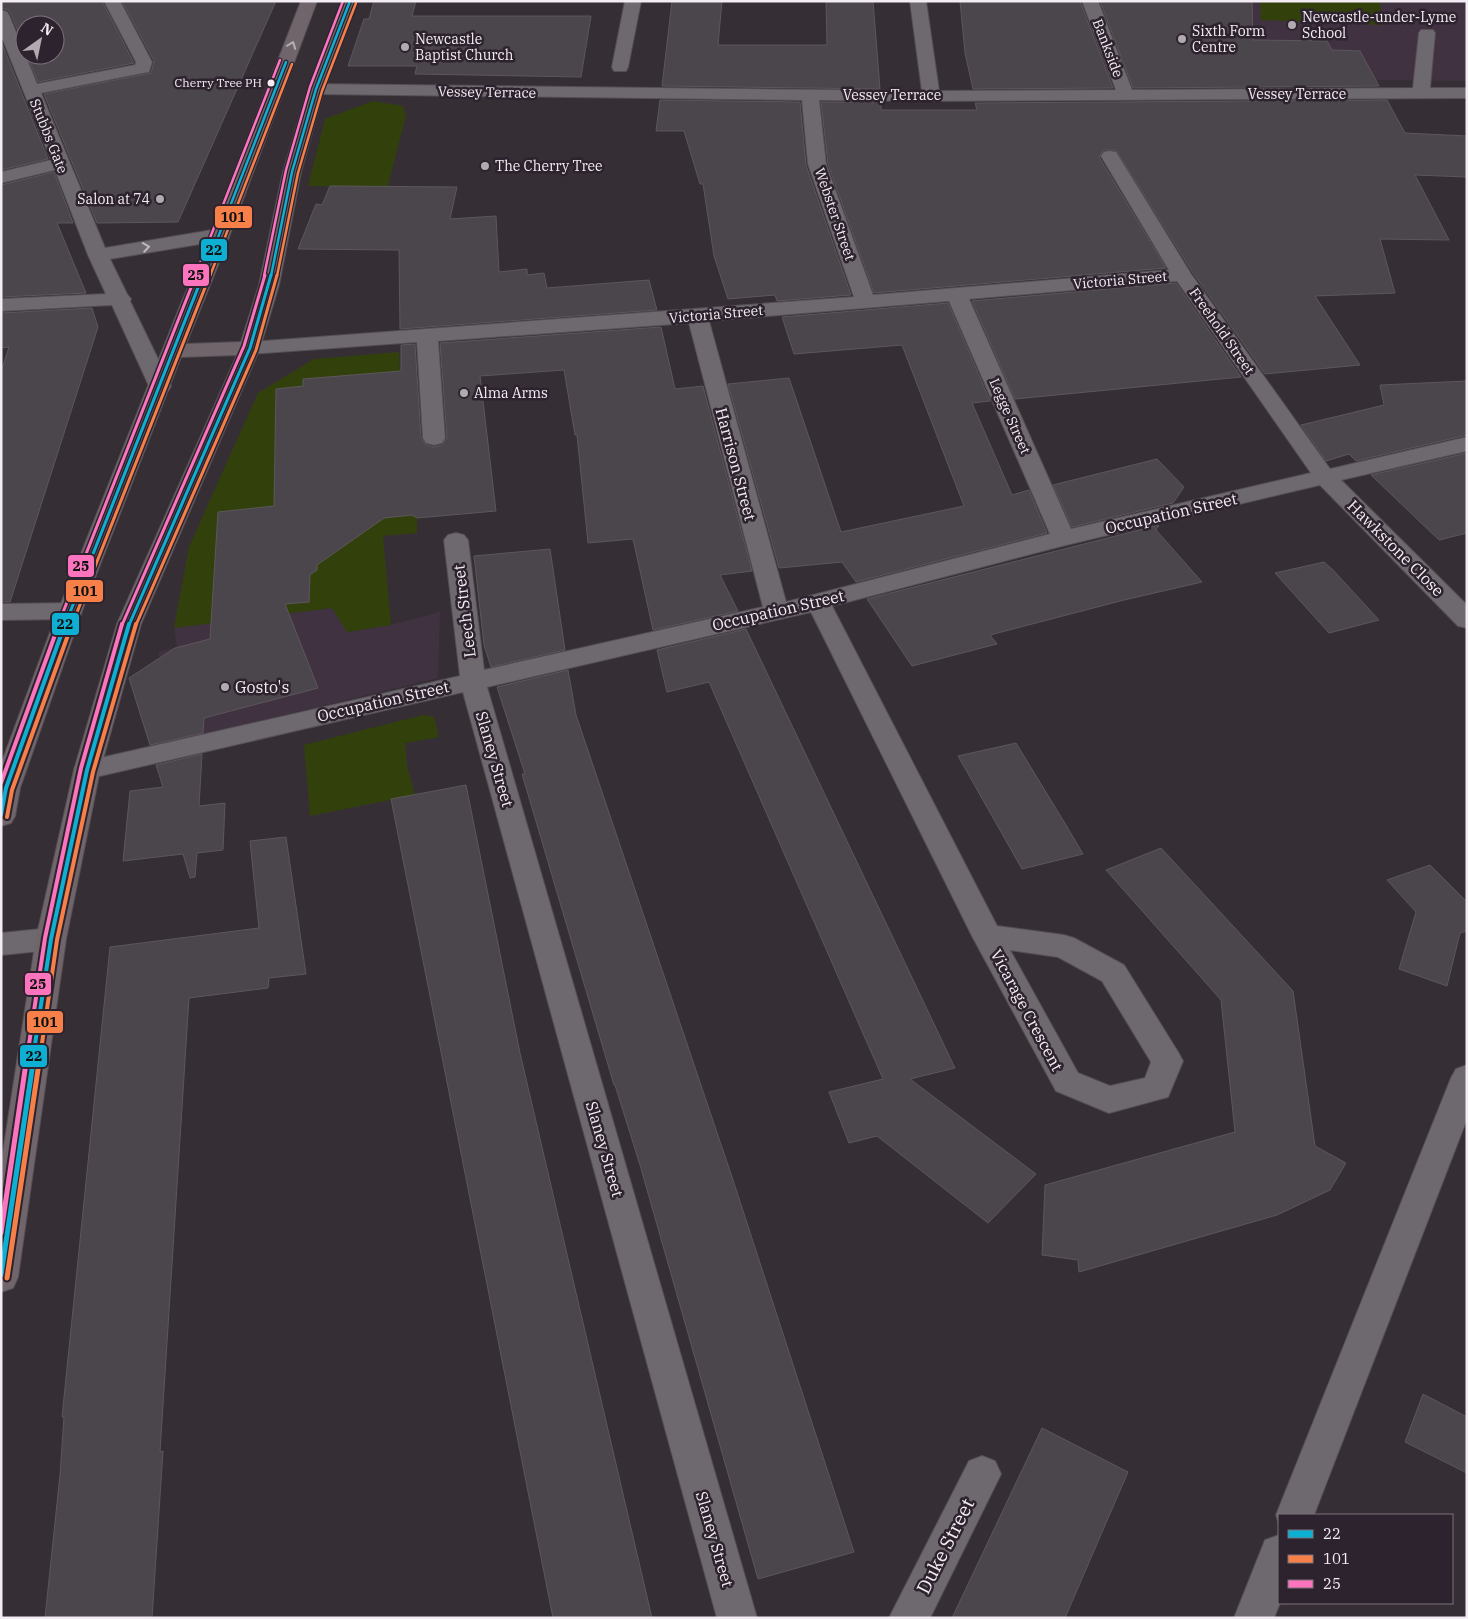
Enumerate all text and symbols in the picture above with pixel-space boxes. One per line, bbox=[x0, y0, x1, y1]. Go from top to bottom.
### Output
place label: Newcastle-under-Lyme School bbox=[1302, 8, 1456, 42]
north arrow bbox=[15, 15, 65, 65]
street label: Bankside bbox=[1089, 16, 1127, 80]
text: N bbox=[38, 19, 57, 40]
marker: Newcastle-under-Lyme School bbox=[1286, 19, 1298, 31]
place label: Sixth Form Centre bbox=[1192, 22, 1265, 56]
place label: Newcastle Baptist Church bbox=[415, 30, 514, 64]
marker: Sixth Form Centre bbox=[1176, 33, 1188, 45]
one-way arrow bbox=[286, 41, 296, 49]
marker: Newcastle Baptist Church bbox=[399, 41, 411, 53]
place label: Cherry Tree PH bbox=[175, 75, 262, 90]
marker: Cherry Tree PH bbox=[266, 78, 276, 88]
street label: Vessey Terrace bbox=[438, 82, 536, 102]
street label: Vessey Terrace bbox=[1248, 85, 1346, 103]
street label: Vessey Terrace bbox=[843, 86, 941, 104]
street label: Stubbs Gate bbox=[26, 96, 72, 176]
place label: The Cherry Tree bbox=[495, 157, 603, 175]
marker: The Cherry Tree bbox=[479, 160, 491, 172]
street label: Webster Street bbox=[811, 165, 859, 263]
place label: Salon at 74 bbox=[77, 190, 150, 208]
marker: Salon at 74 bbox=[154, 193, 166, 205]
line badge: 101 bbox=[214, 205, 253, 229]
text: 101 bbox=[220, 208, 246, 226]
line badge: 22 bbox=[200, 238, 228, 262]
text: 22 bbox=[206, 241, 222, 259]
one-way arrow bbox=[142, 243, 151, 253]
line badge: 25 bbox=[182, 263, 210, 287]
text: 25 bbox=[188, 266, 204, 284]
street label: Victoria Street bbox=[1072, 267, 1168, 293]
street label: Freehold Street bbox=[1186, 284, 1259, 378]
street label: Victoria Street bbox=[668, 301, 764, 327]
street label: Legge Street bbox=[985, 375, 1035, 457]
place label: Alma Arms bbox=[474, 384, 548, 402]
marker: Alma Arms bbox=[458, 387, 470, 399]
street label: Harrison Street bbox=[711, 405, 761, 523]
street label: Occupation Street bbox=[1103, 488, 1239, 538]
street label: Hawkstone Close bbox=[1344, 496, 1448, 600]
line badge: 25 bbox=[67, 554, 95, 578]
text: 25 bbox=[73, 557, 89, 575]
street label: Leech Street bbox=[448, 563, 480, 659]
line badge: 101 bbox=[65, 579, 104, 603]
text: 101 bbox=[72, 582, 98, 600]
street label: Occupation Street bbox=[710, 585, 846, 635]
line badge: 22 bbox=[51, 612, 80, 636]
text: 22 bbox=[57, 615, 73, 633]
street label: Occupation Street bbox=[315, 676, 451, 726]
place label: Gosto's bbox=[235, 677, 289, 697]
marker: Gosto's bbox=[219, 681, 231, 693]
street label: Slaney Street bbox=[472, 709, 518, 810]
street label: Vicarage Crescent bbox=[986, 946, 1068, 1075]
line badge: 25 bbox=[24, 972, 52, 996]
text: 25 bbox=[30, 975, 46, 993]
line badge: 101 bbox=[26, 1010, 64, 1034]
text: 101 bbox=[32, 1013, 58, 1031]
line badge: 22 bbox=[19, 1044, 48, 1068]
text: 22 bbox=[26, 1047, 42, 1065]
street label: Slaney Street bbox=[582, 1099, 628, 1200]
street label: Slaney Street bbox=[692, 1489, 738, 1590]
street label: Duke Street bbox=[911, 1494, 979, 1598]
legend bbox=[1278, 1514, 1453, 1604]
text: 22 bbox=[1323, 1524, 1341, 1543]
text: 101 bbox=[1323, 1549, 1350, 1568]
text: 25 bbox=[1323, 1574, 1341, 1593]

